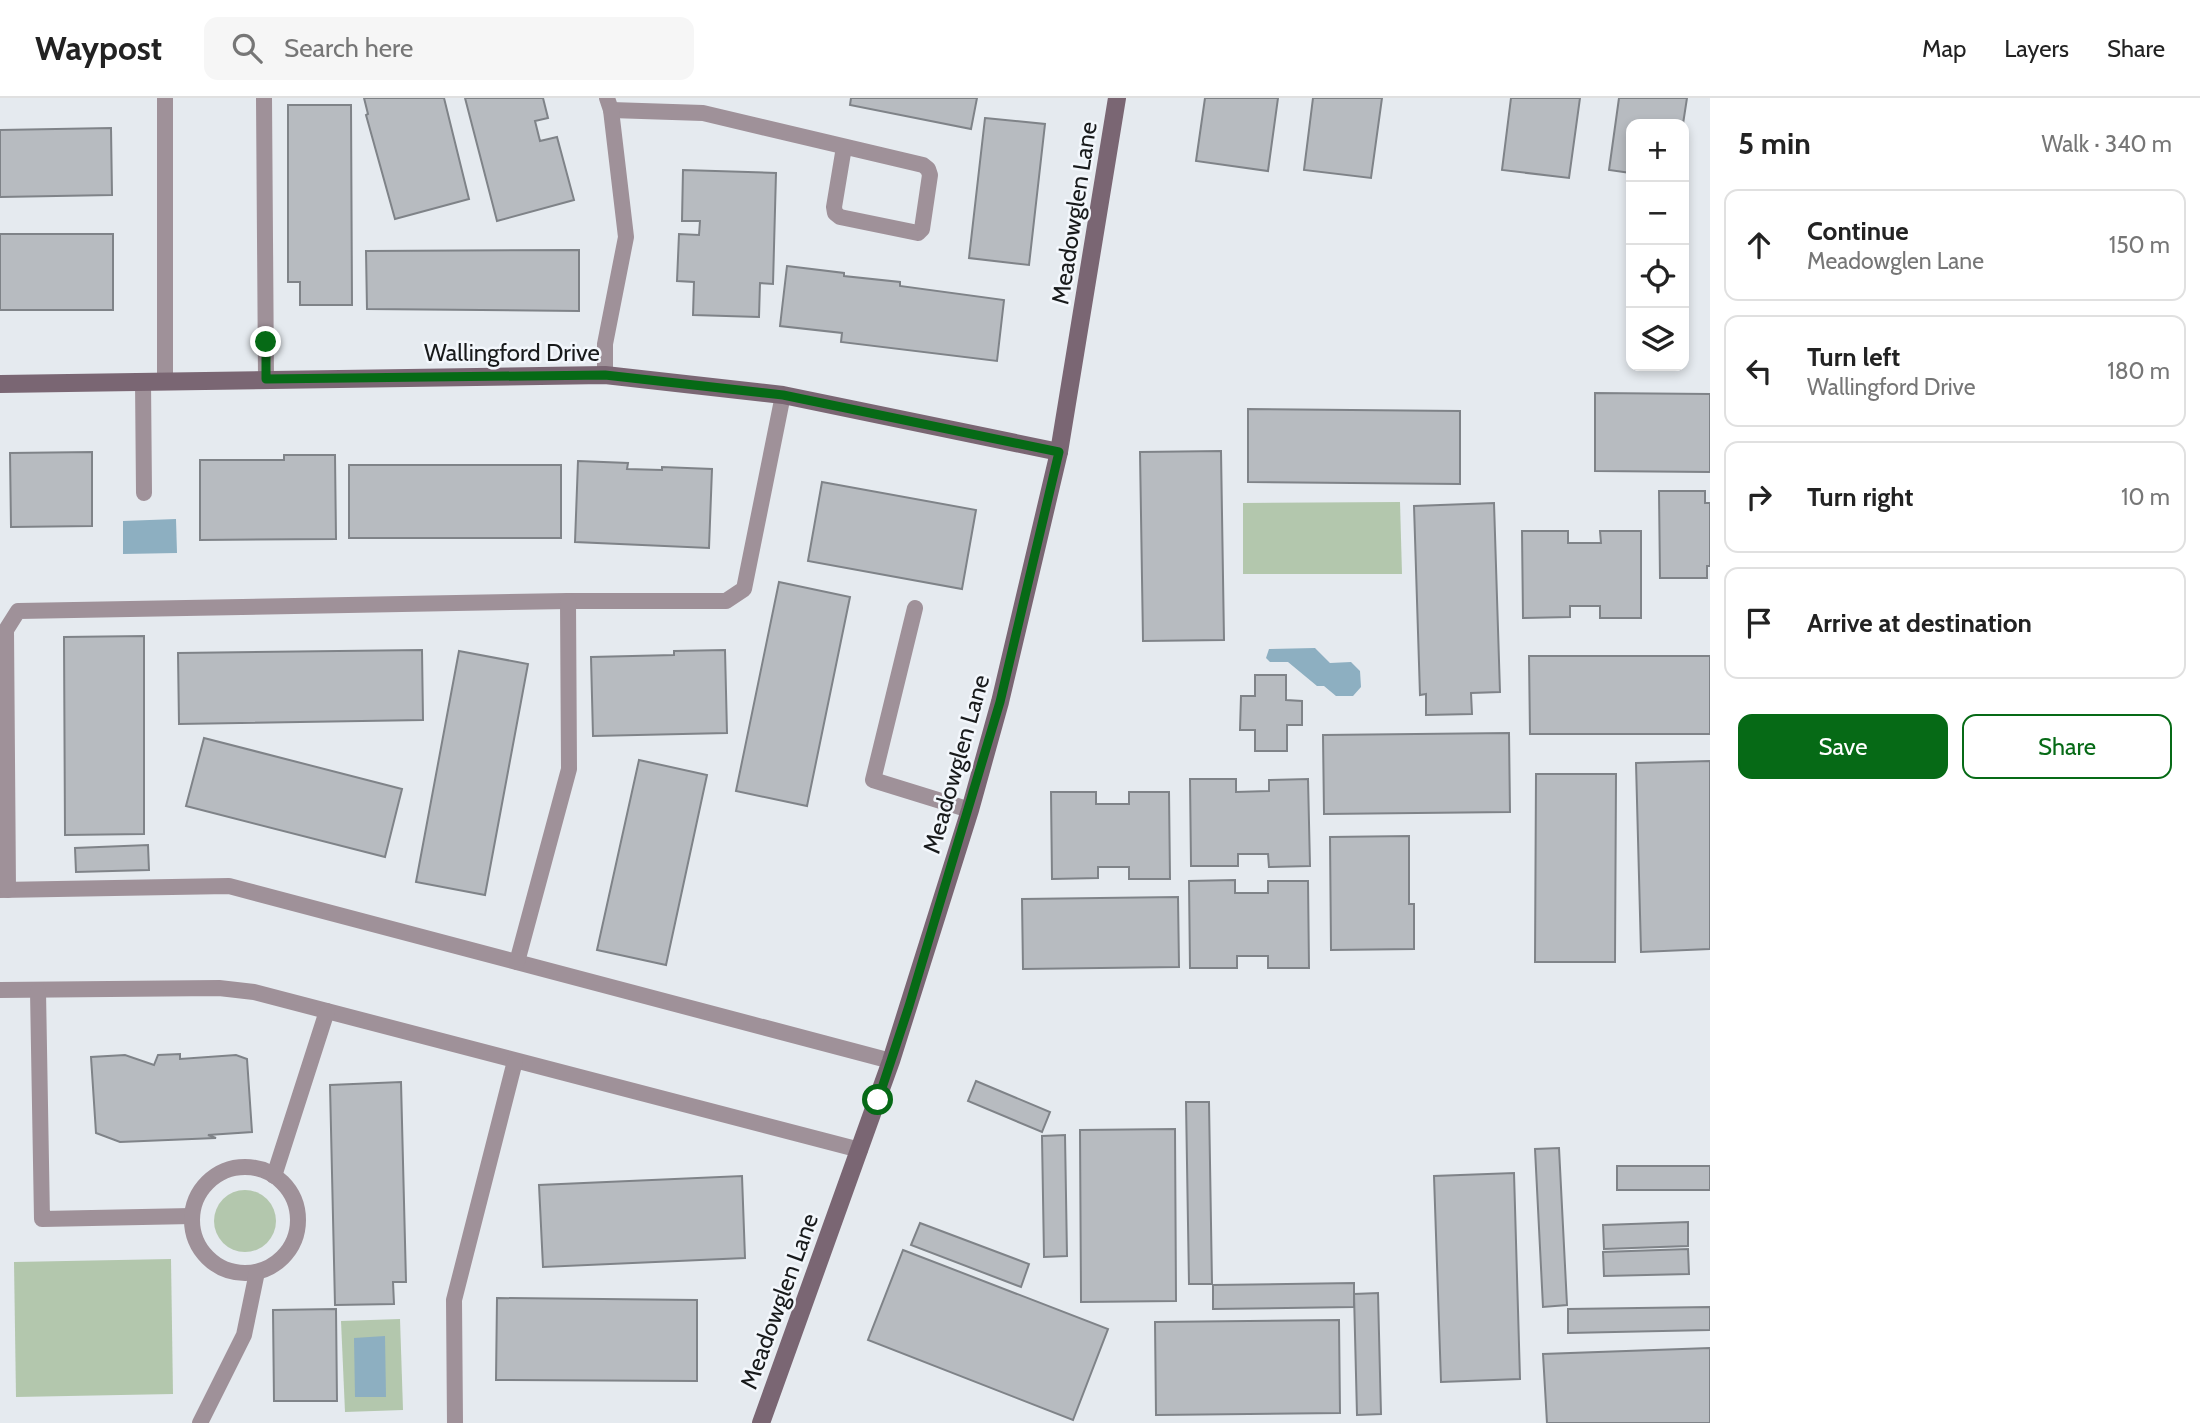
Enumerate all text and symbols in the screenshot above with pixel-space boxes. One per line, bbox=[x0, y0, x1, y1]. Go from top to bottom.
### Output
search box bbox=[204, 17, 694, 80]
text: Waypost bbox=[35, 28, 162, 68]
icon: search bbox=[228, 29, 266, 67]
text: Search here bbox=[284, 32, 413, 64]
text: Map bbox=[1922, 34, 1966, 63]
text: Layers bbox=[2004, 34, 2069, 63]
text: Share bbox=[2107, 34, 2165, 63]
map controls bbox=[1626, 119, 1689, 371]
button: + bbox=[1626, 119, 1689, 182]
street label: Meadowglen Lane bbox=[1045, 120, 1103, 306]
text: 5 min bbox=[1738, 125, 1811, 162]
text: Walk · 340 m bbox=[2041, 130, 2172, 158]
button: − bbox=[1626, 182, 1689, 245]
text: Continue bbox=[1807, 215, 1909, 247]
icon: ahead bbox=[1740, 226, 1778, 264]
text: 150 m bbox=[2109, 231, 2170, 259]
button: locate bbox=[1626, 245, 1689, 308]
text: Meadowglen Lane bbox=[1807, 247, 1984, 275]
button: layers bbox=[1626, 308, 1689, 371]
route end bbox=[250, 326, 281, 357]
street label: Wallingford Drive bbox=[424, 338, 600, 367]
text: Turn left bbox=[1807, 341, 1900, 373]
icon: left bbox=[1740, 352, 1778, 390]
text: 180 m bbox=[2107, 357, 2170, 385]
text: Wallingford Drive bbox=[1807, 373, 1975, 401]
icon: right bbox=[1740, 478, 1778, 516]
text: Turn right bbox=[1807, 481, 1913, 513]
text: 10 m bbox=[2121, 483, 2170, 511]
icon: arrive bbox=[1740, 604, 1778, 642]
text: Arrive at destination bbox=[1807, 607, 2032, 639]
street label: Meadowglen Lane bbox=[917, 671, 995, 857]
button: Save bbox=[1738, 714, 1948, 779]
button: Share bbox=[1962, 714, 2172, 779]
route start bbox=[862, 1084, 893, 1115]
street label: Meadowglen Lane bbox=[734, 1209, 824, 1393]

